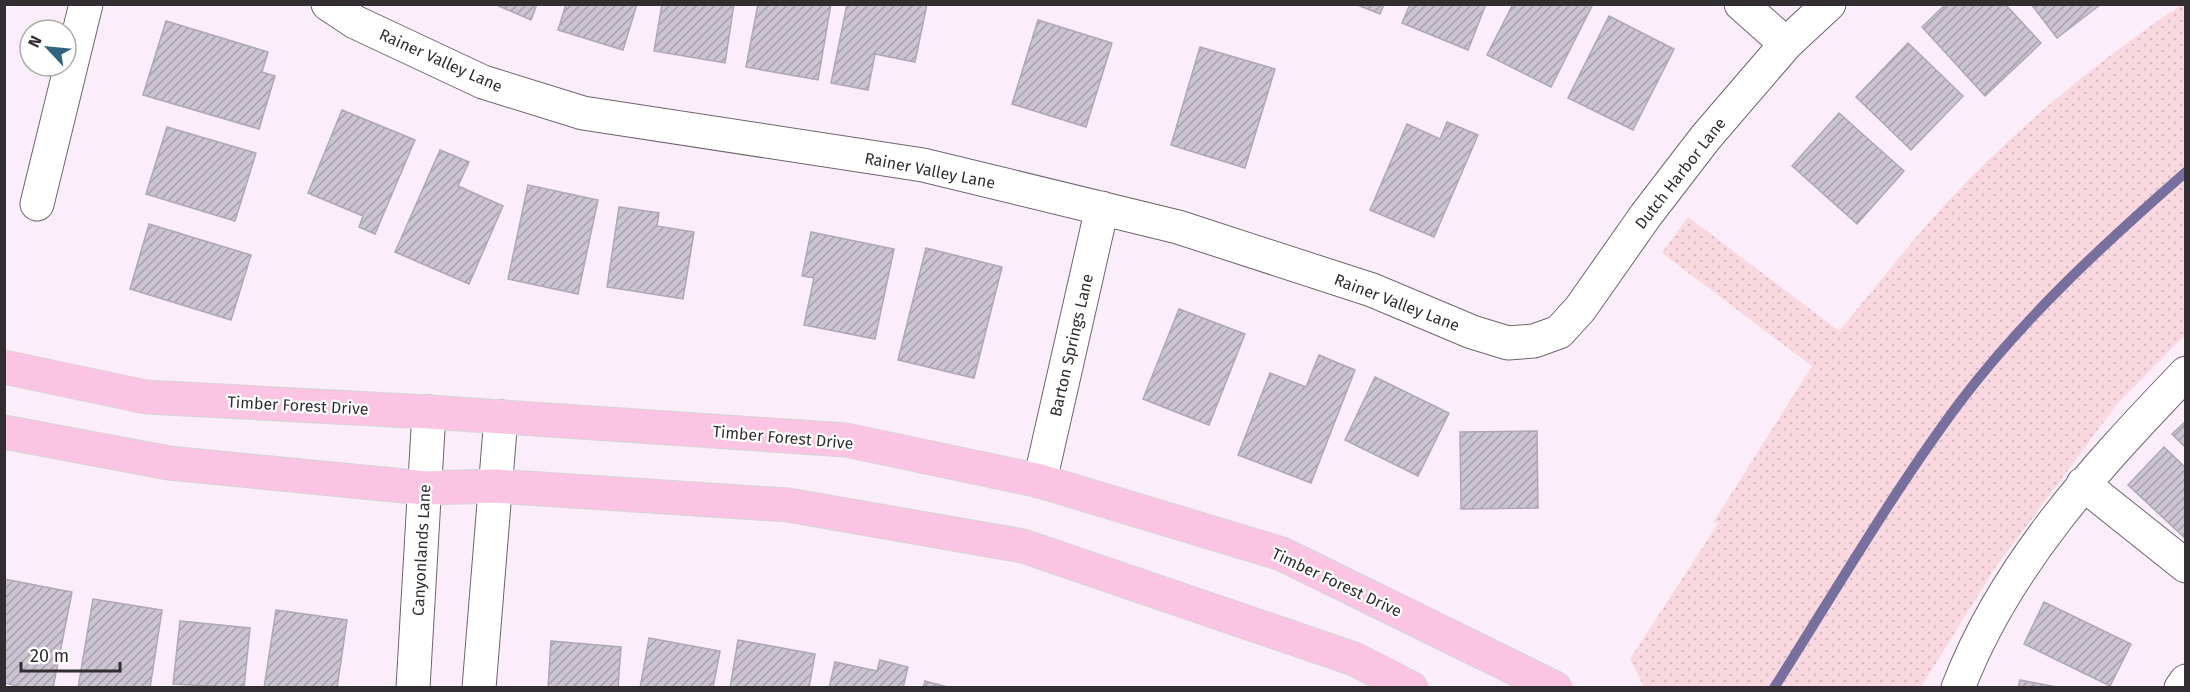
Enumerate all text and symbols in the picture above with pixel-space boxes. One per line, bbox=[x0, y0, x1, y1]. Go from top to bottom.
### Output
north arrow bbox=[18, 18, 78, 78]
street label: Rainer Valley Lane bbox=[376, 25, 505, 96]
text: N bbox=[24, 33, 46, 51]
street label: Dutch Harbor Lane bbox=[1631, 114, 1730, 233]
street label: Rainer Valley Lane bbox=[863, 149, 997, 192]
street label: Rainer Valley Lane bbox=[1331, 270, 1462, 335]
street label: Barton Springs Lane bbox=[1046, 272, 1097, 418]
street label: Timber Forest Drive bbox=[227, 392, 369, 419]
street label: Timber Forest Drive bbox=[712, 422, 854, 453]
street label: Canyonlands Lane bbox=[409, 484, 434, 616]
street label: Timber Forest Drive bbox=[1269, 544, 1405, 621]
scale bar bbox=[21, 635, 120, 673]
text: 20 m bbox=[30, 645, 69, 667]

